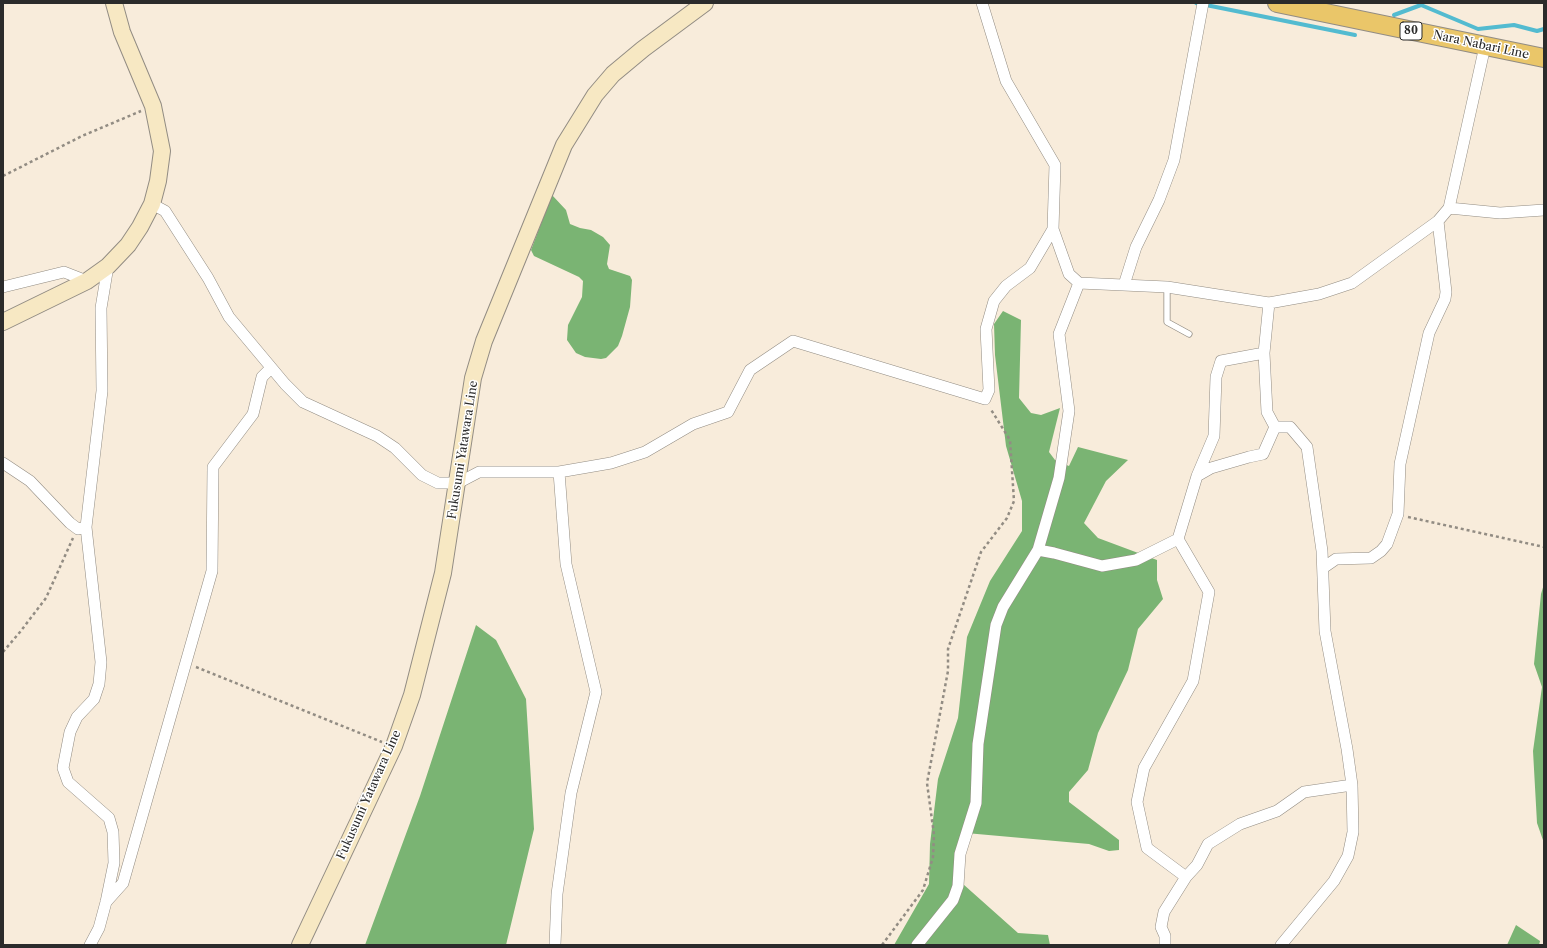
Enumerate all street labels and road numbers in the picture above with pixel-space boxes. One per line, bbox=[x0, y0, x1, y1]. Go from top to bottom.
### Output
road number: 80 bbox=[1400, 22, 1422, 40]
street label: Nara Nabari Line bbox=[1432, 28, 1530, 62]
street label: Fukusumi Yatawara Line bbox=[445, 380, 481, 520]
street label: Fukusumi Yatawara Line bbox=[334, 728, 404, 862]

